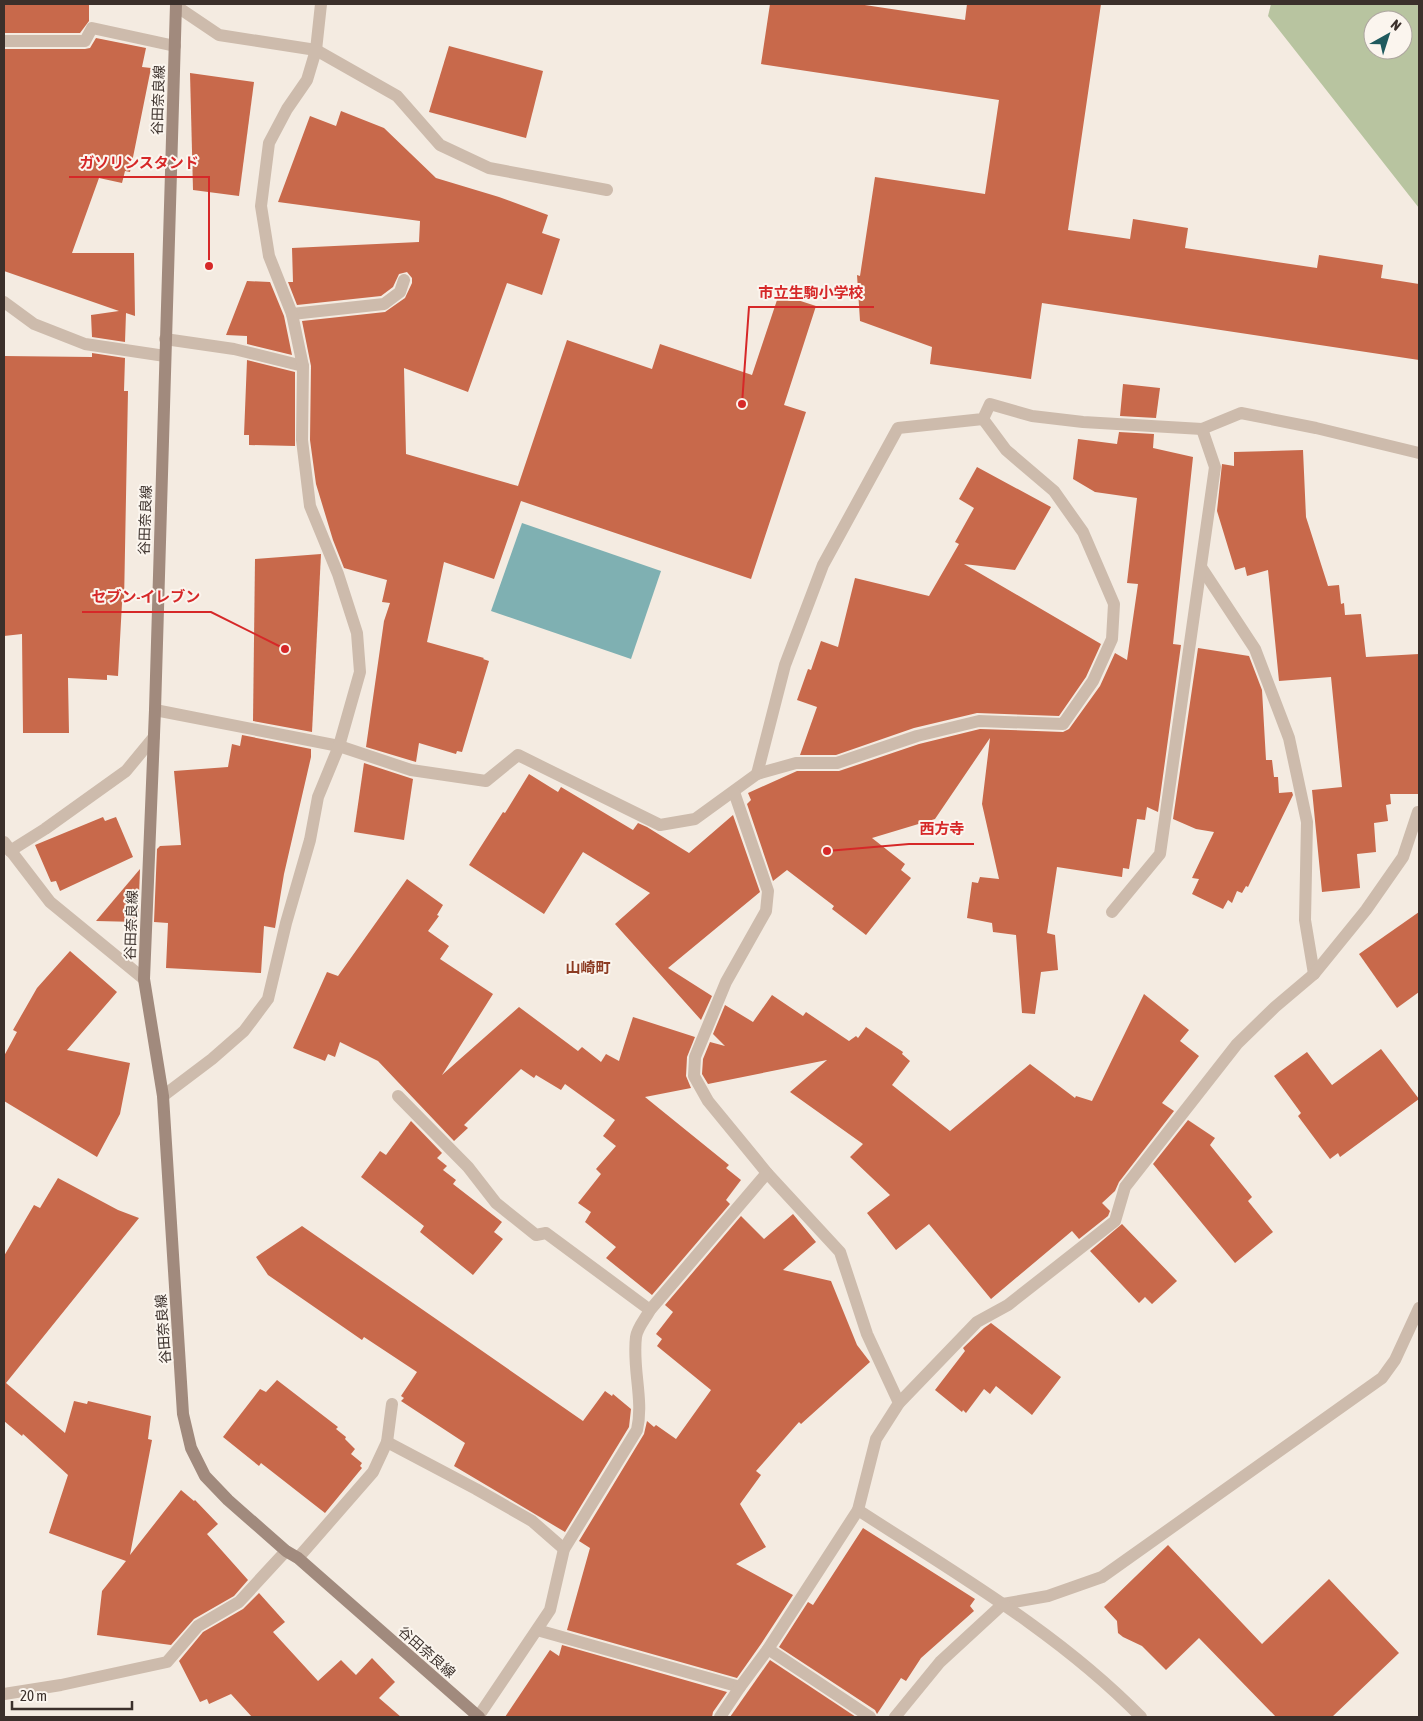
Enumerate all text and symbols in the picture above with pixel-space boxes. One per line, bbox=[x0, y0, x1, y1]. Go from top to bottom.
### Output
north arrow bbox=[1363, 10, 1413, 60]
text: N bbox=[1388, 16, 1404, 34]
street label: 谷田奈良線 bbox=[149, 65, 167, 135]
callout: ガソリンスタンド bbox=[69, 147, 209, 177]
text: ガソリンスタンド bbox=[79, 154, 199, 171]
callout: 市立生駒小学校 bbox=[749, 277, 874, 307]
text: 市立生駒小学校 bbox=[758, 284, 864, 301]
street label: 谷田奈良線 bbox=[136, 485, 154, 555]
callout: セブン-イレブン bbox=[82, 582, 211, 612]
text: セブン-イレブン bbox=[92, 588, 200, 605]
callout: 西方寺 bbox=[909, 814, 974, 844]
text: 西方寺 bbox=[919, 820, 965, 837]
street label: 谷田奈良線 bbox=[122, 890, 140, 960]
district label: 山崎町 bbox=[565, 959, 611, 976]
street label: 谷田奈良線 bbox=[153, 1294, 173, 1364]
street label: 谷田奈良線 bbox=[395, 1623, 459, 1681]
scale bar bbox=[12, 1678, 132, 1710]
text: 20 m bbox=[20, 1687, 47, 1704]

